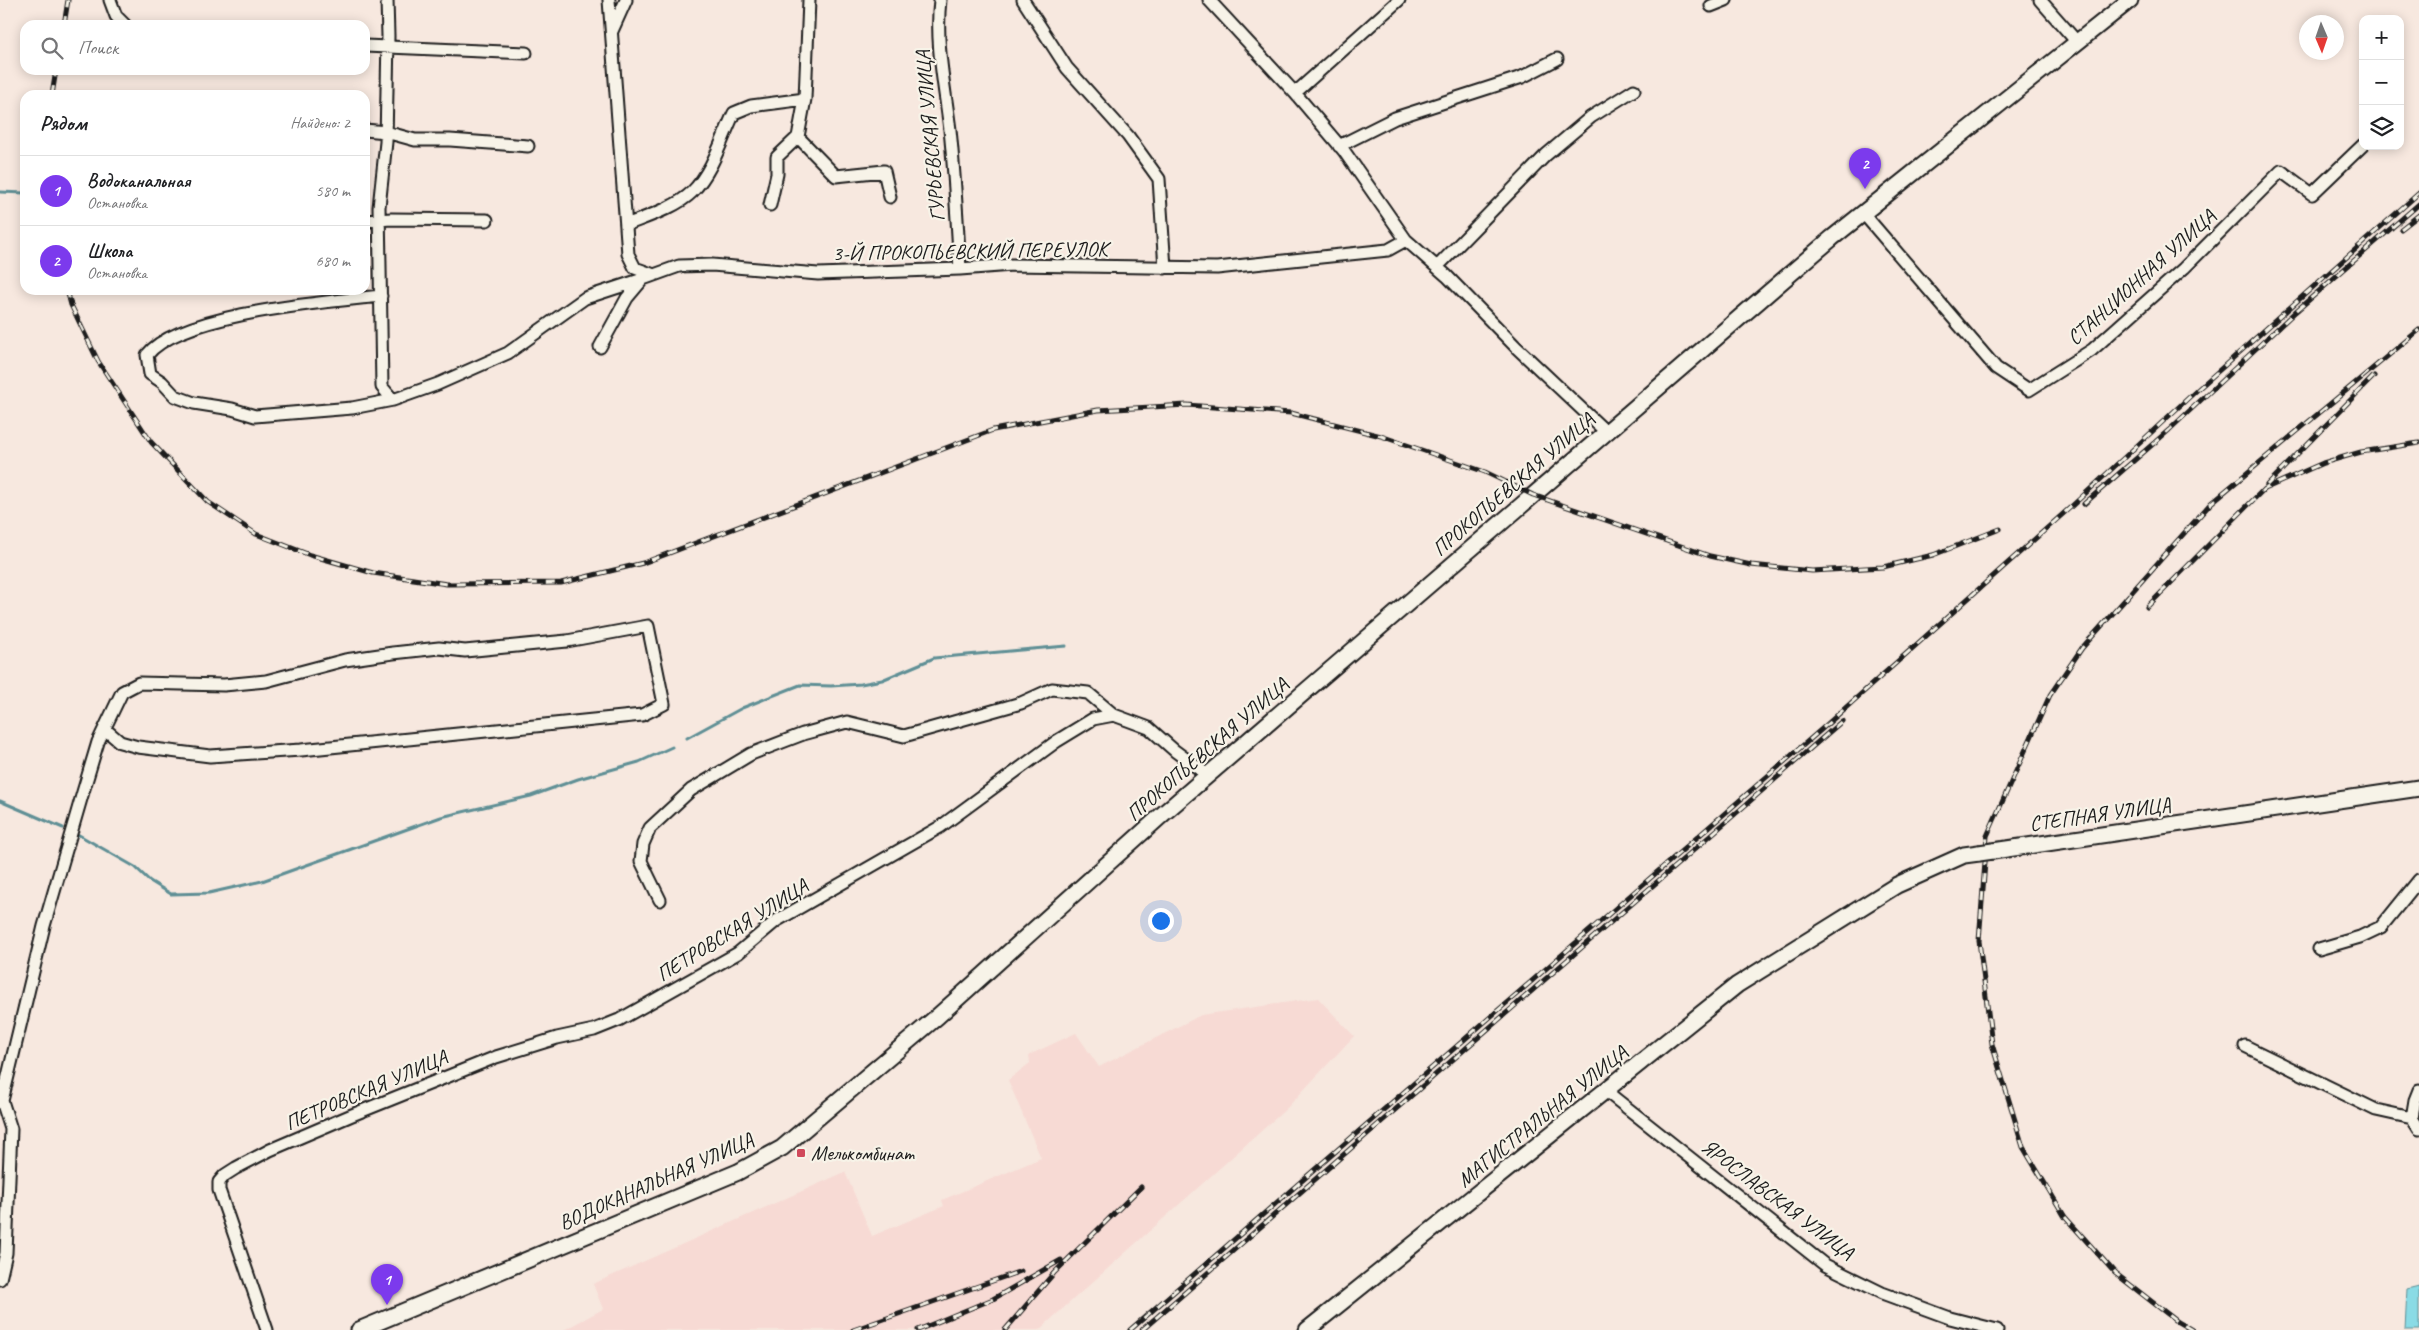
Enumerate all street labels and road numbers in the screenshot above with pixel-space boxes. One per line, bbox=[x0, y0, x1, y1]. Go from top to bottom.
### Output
street label: ГУРЬЕВСКАЯ УЛИЦА bbox=[909, 48, 950, 223]
street label: СТАНЦИОННАЯ УЛИЦА bbox=[2061, 203, 2221, 351]
street label: 3-Й ПРОКОПЬЕВСКИЙ ПЕРЕУЛОК bbox=[832, 236, 1112, 266]
street label: ПРОКОПЬЕВСКАЯ УЛИЦА bbox=[1427, 406, 1600, 561]
street label: ПРОКОПЬЕВСКАЯ УЛИЦА bbox=[1121, 671, 1294, 826]
street label: СТЕПНАЯ УЛИЦА bbox=[2028, 791, 2173, 837]
street label: ПЕТРОВСКАЯ УЛИЦА bbox=[651, 872, 814, 987]
street label: МАГИСТРАЛЬНАЯ УЛИЦА bbox=[1452, 1039, 1633, 1193]
street label: ПЕТРОВСКАЯ УЛИЦА bbox=[281, 1044, 452, 1136]
street label: ВОДОКАНАЛЬНАЯ УЛИЦА bbox=[555, 1126, 758, 1236]
street label: ЯРОСЛАВСКАЯ УЛИЦА bbox=[1696, 1133, 1860, 1265]

